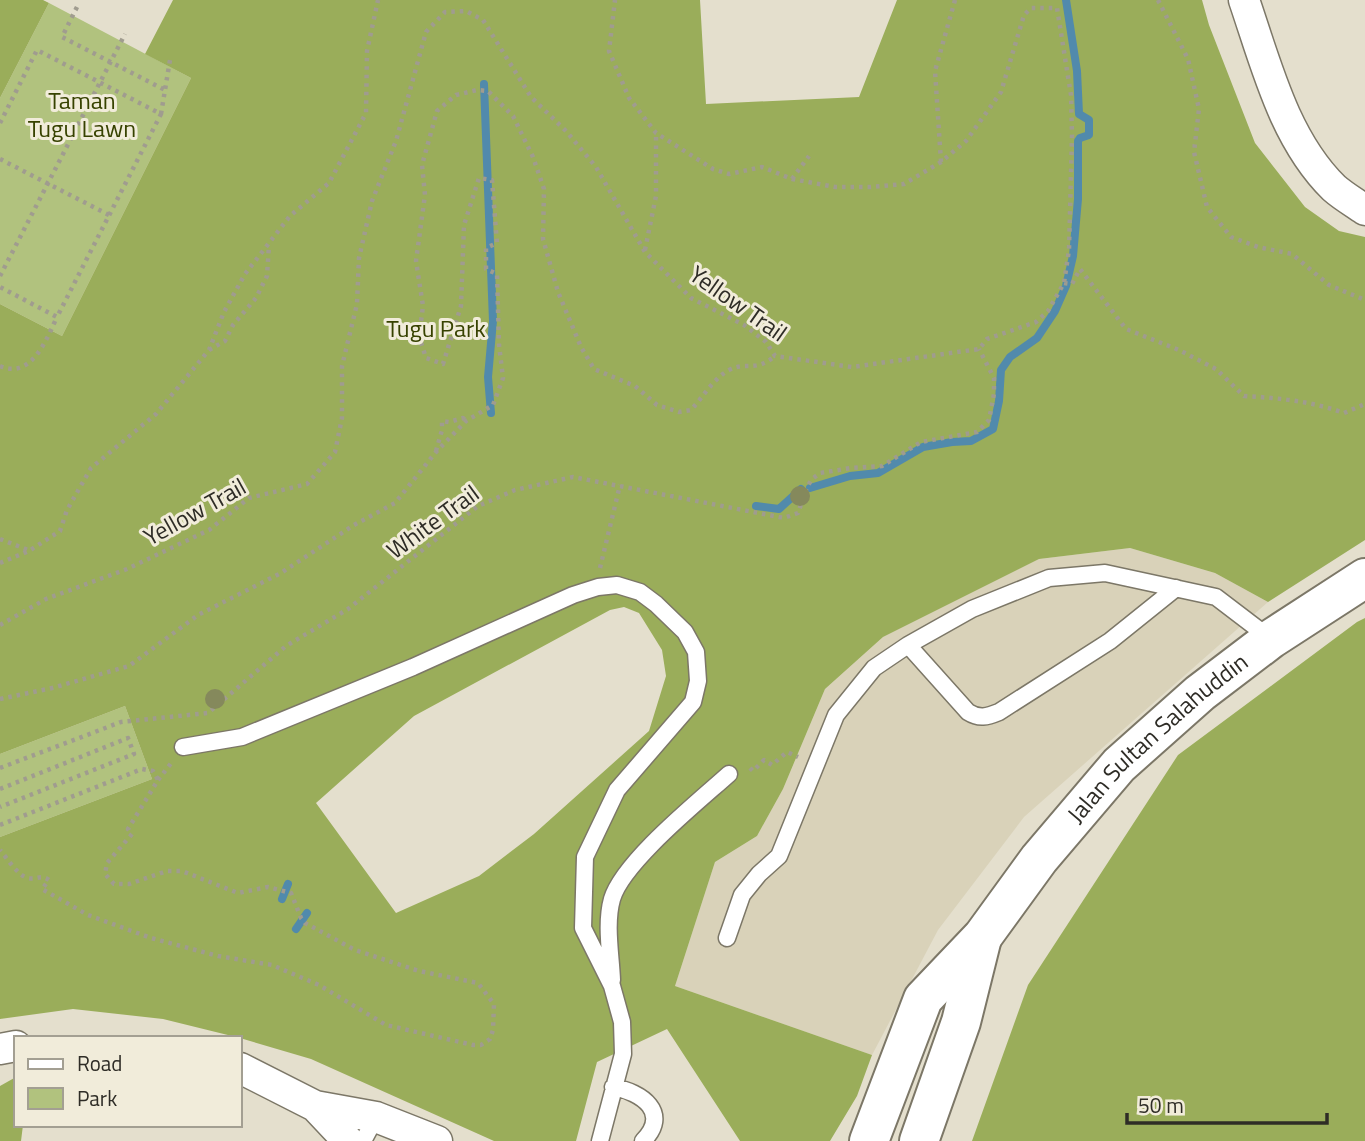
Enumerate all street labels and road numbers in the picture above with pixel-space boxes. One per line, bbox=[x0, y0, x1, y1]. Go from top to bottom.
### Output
street label: Yellow Trail bbox=[682, 256, 795, 350]
street label: Yellow Trail bbox=[137, 468, 252, 554]
street label: White Trail bbox=[379, 475, 486, 567]
street label: Jalan Sultan Salahuddin bbox=[1058, 644, 1255, 831]

